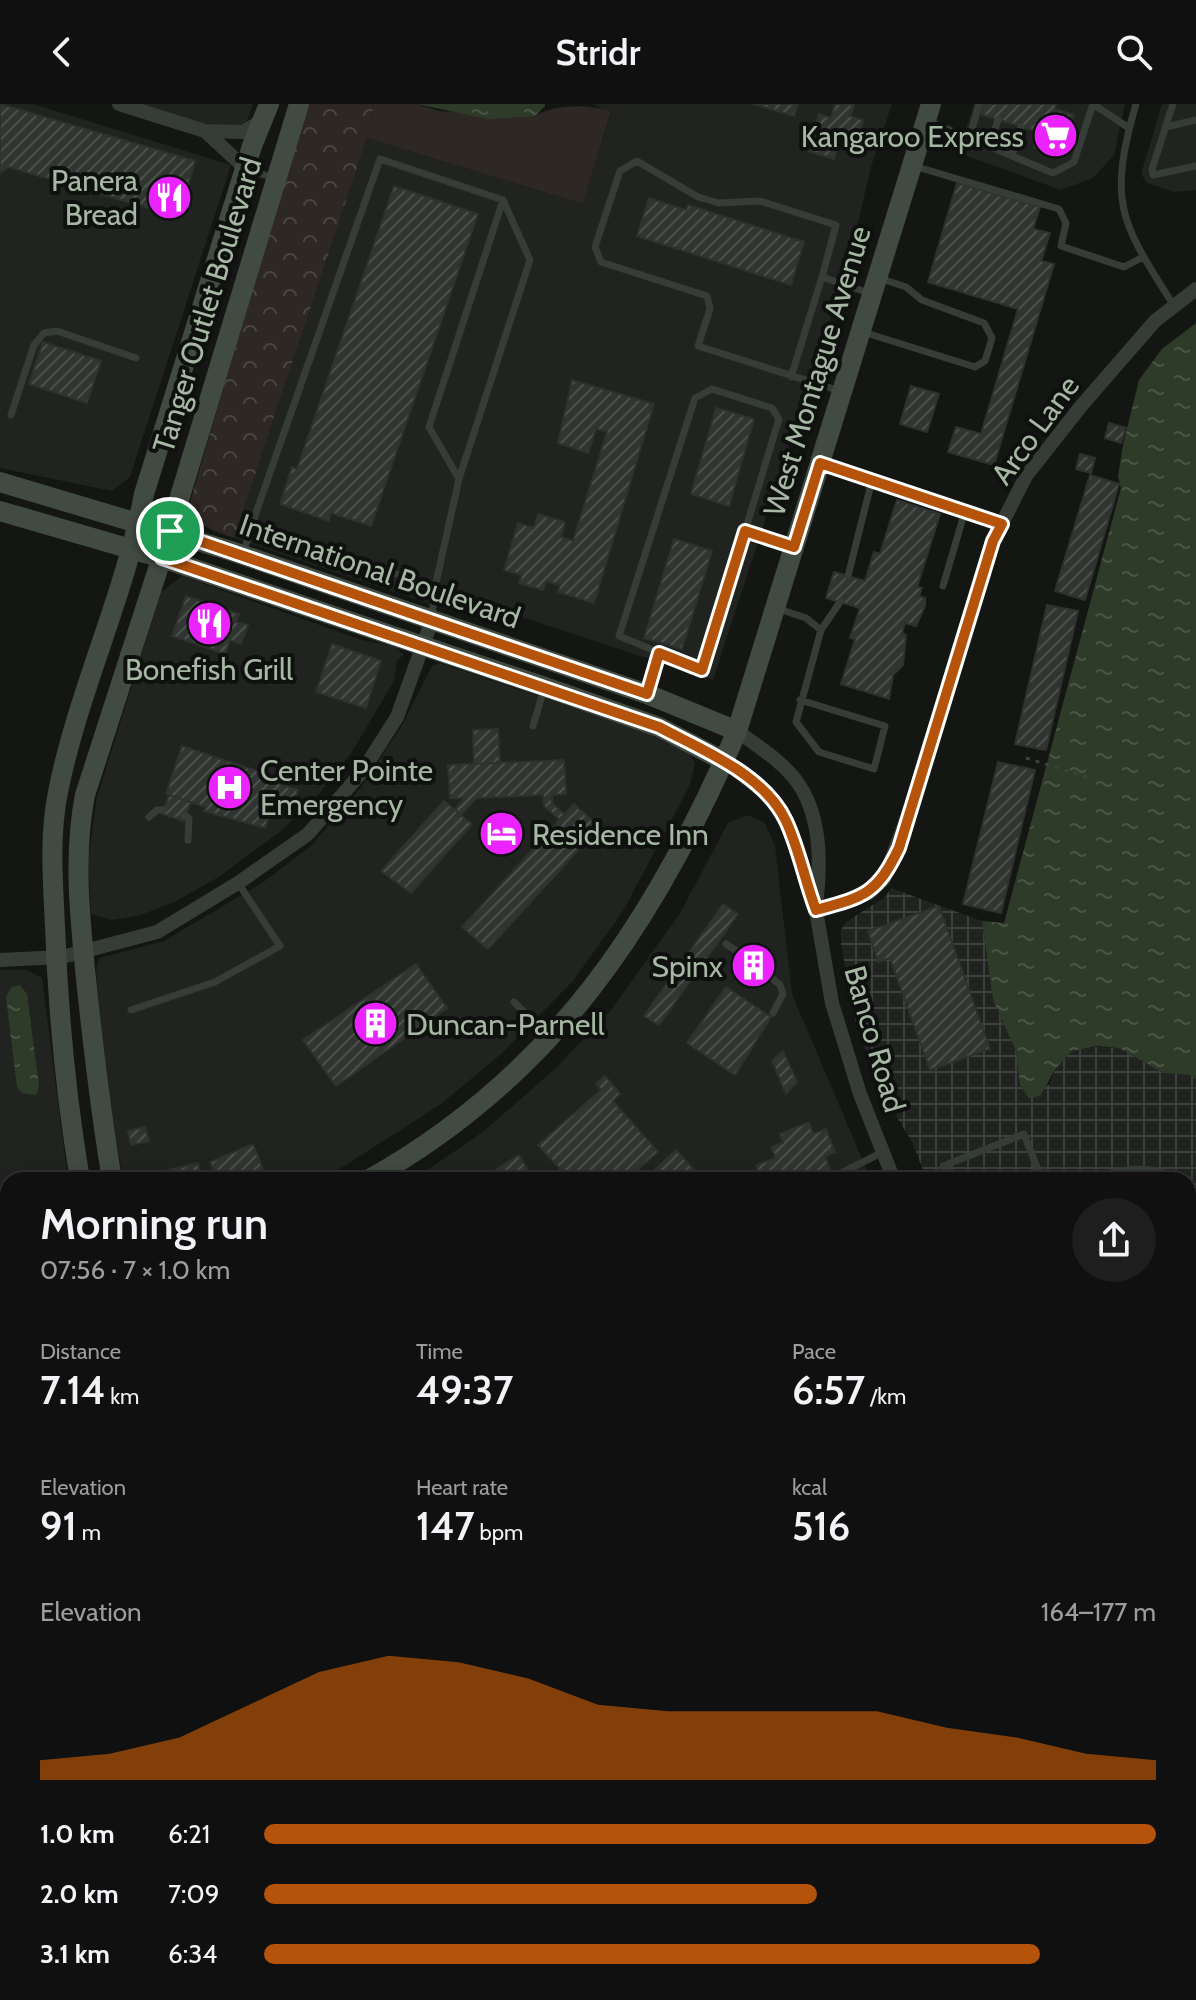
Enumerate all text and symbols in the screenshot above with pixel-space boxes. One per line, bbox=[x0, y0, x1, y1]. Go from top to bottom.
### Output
icon: back bbox=[40, 30, 84, 74]
text: Stridr bbox=[556, 30, 640, 74]
icon: search bbox=[1112, 30, 1156, 74]
supermarket icon: Kangaroo Express bbox=[1031, 112, 1079, 160]
place label: Kangaroo Express bbox=[801, 118, 1024, 155]
street label: Tanger Outlet Boulevard bbox=[144, 153, 270, 457]
place label: Panera Bread bbox=[51, 162, 139, 233]
restaurant icon: Panera Bread bbox=[145, 173, 193, 221]
street label: West Montague Avenue bbox=[755, 222, 879, 520]
street label: Arco Lane bbox=[983, 368, 1087, 492]
pin bbox=[136, 497, 204, 565]
street label: International Boulevard bbox=[235, 506, 525, 636]
icon: arrive bbox=[148, 509, 192, 553]
restaurant icon: Bonefish Grill bbox=[185, 599, 233, 647]
place label: Bonefish Grill bbox=[125, 651, 293, 688]
place label: Center Pointe Emergency bbox=[260, 752, 433, 823]
hospital icon: Center Pointe Emergency bbox=[205, 763, 253, 811]
hotel icon: Residence Inn bbox=[477, 810, 525, 858]
place label: Residence Inn bbox=[532, 816, 709, 853]
building icon: Spinx bbox=[730, 942, 778, 990]
place label: Spinx bbox=[652, 948, 723, 985]
street label: Banco Road bbox=[836, 961, 914, 1117]
building icon: Duncan-Parnell bbox=[351, 1000, 399, 1048]
place label: Duncan-Parnell bbox=[406, 1006, 605, 1043]
text: Morning run bbox=[40, 1197, 268, 1250]
button: share bbox=[1072, 1198, 1156, 1282]
text: 07:56 · 7 × 1.0 km bbox=[40, 1254, 230, 1286]
text: Distance bbox=[40, 1338, 121, 1365]
text: Time bbox=[416, 1338, 463, 1365]
text: Pace bbox=[792, 1338, 836, 1365]
text: 7.14 bbox=[40, 1365, 105, 1414]
text: 49:37 bbox=[416, 1365, 513, 1414]
text: 6:57 bbox=[792, 1365, 865, 1414]
text: km bbox=[105, 1383, 139, 1410]
text: /km bbox=[865, 1383, 906, 1410]
text: Elevation bbox=[40, 1474, 126, 1501]
text: Heart rate bbox=[416, 1474, 508, 1501]
text: kcal bbox=[792, 1474, 827, 1501]
text: 91 bbox=[40, 1501, 77, 1550]
text: 147 bbox=[416, 1501, 475, 1550]
text: 516 bbox=[792, 1501, 850, 1550]
text: m bbox=[77, 1519, 101, 1546]
text: bpm bbox=[475, 1519, 523, 1546]
text: Elevation bbox=[40, 1596, 142, 1628]
text: 164–177 m bbox=[1041, 1596, 1156, 1628]
text: 1.0 km bbox=[40, 1818, 115, 1850]
text: 6:21 bbox=[168, 1818, 210, 1850]
text: 2.0 km bbox=[40, 1878, 119, 1910]
text: 7:09 bbox=[168, 1878, 219, 1910]
text: 3.1 km bbox=[40, 1938, 110, 1970]
text: 6:34 bbox=[168, 1938, 217, 1970]

